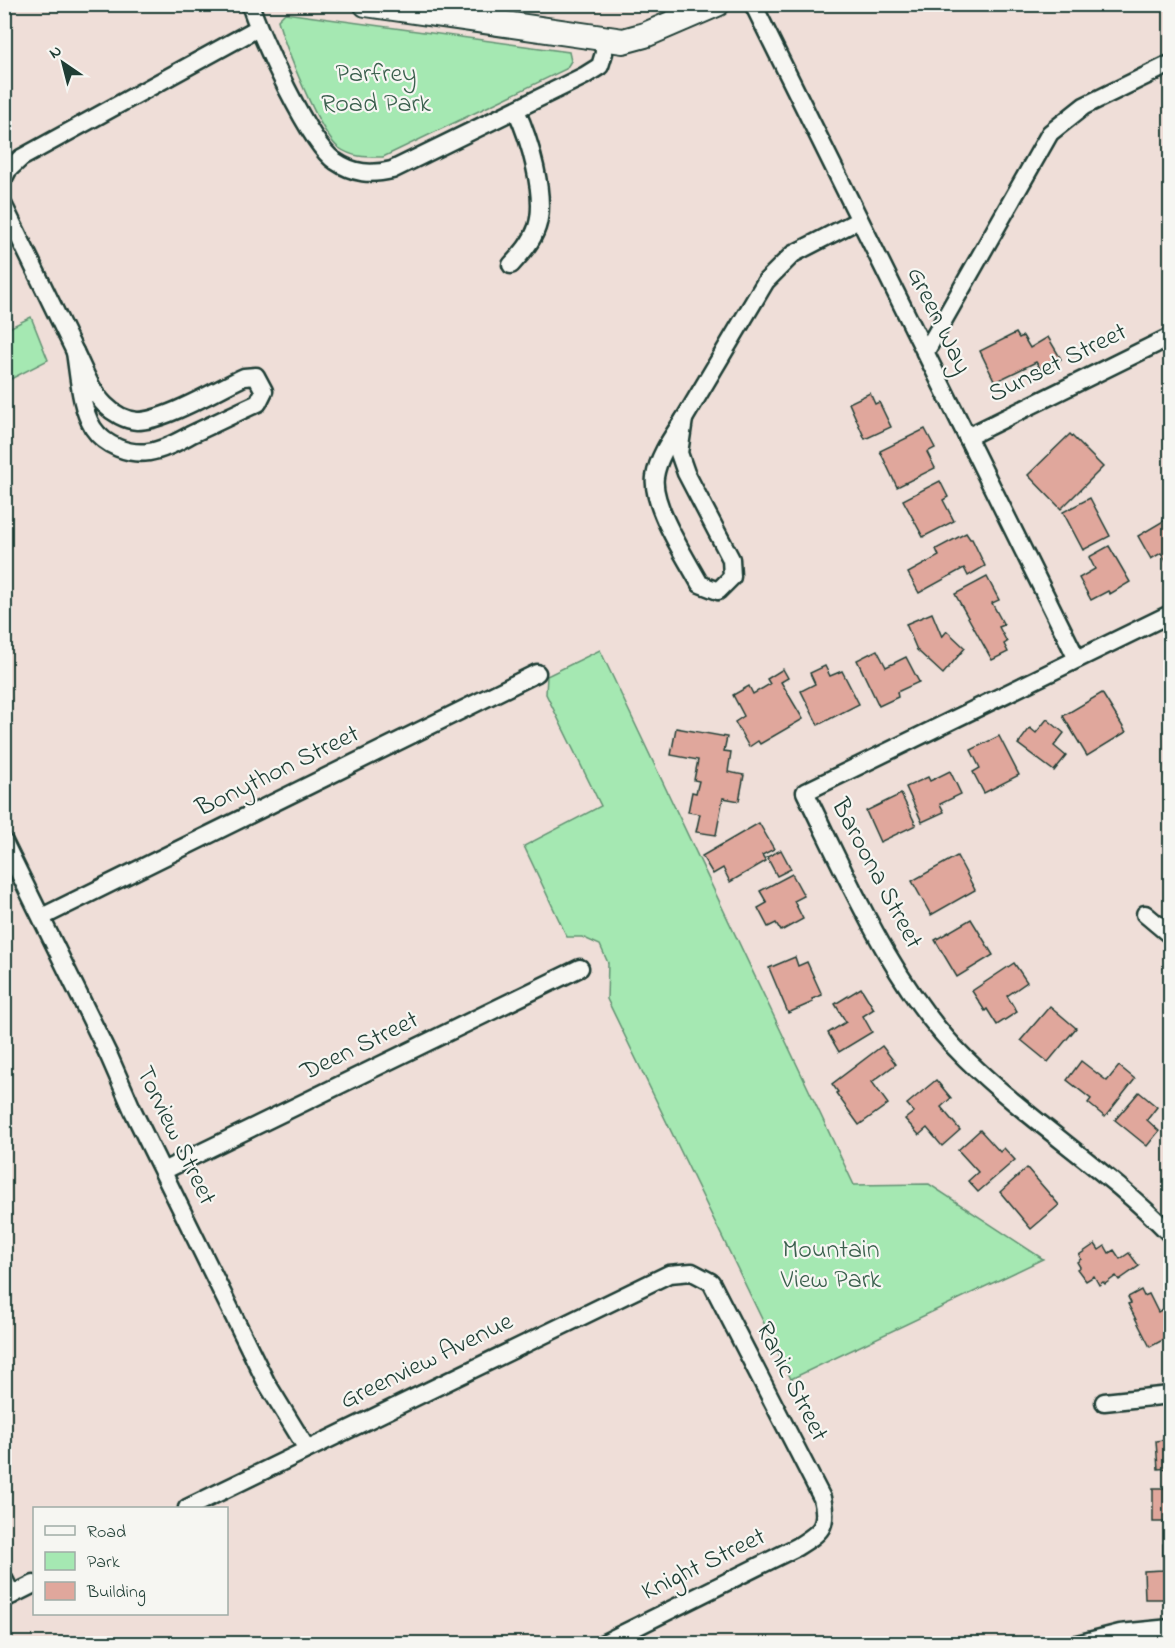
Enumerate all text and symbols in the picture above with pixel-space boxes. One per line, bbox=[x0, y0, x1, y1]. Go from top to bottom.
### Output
north arrow bbox=[33, 33, 93, 93]
text: N bbox=[44, 39, 67, 65]
park label: Parfrey Road Park bbox=[321, 56, 432, 124]
street label: Green Way bbox=[896, 261, 980, 381]
street label: Sunset Street bbox=[982, 314, 1134, 414]
street label: Bonython Street bbox=[189, 716, 366, 828]
street label: Baroona Street bbox=[820, 791, 932, 956]
street label: Deen Street bbox=[294, 1002, 426, 1092]
street label: Torview Street bbox=[125, 1060, 225, 1212]
park label: Mountain View Park bbox=[780, 1232, 882, 1300]
street label: Greenview Avenue bbox=[334, 1304, 520, 1420]
street label: Ranic Street bbox=[745, 1316, 837, 1449]
legend bbox=[33, 1507, 228, 1615]
street label: Knight Street bbox=[636, 1518, 773, 1611]
text: Road bbox=[87, 1520, 126, 1546]
text: Park bbox=[87, 1550, 120, 1576]
text: Building bbox=[86, 1580, 146, 1607]

